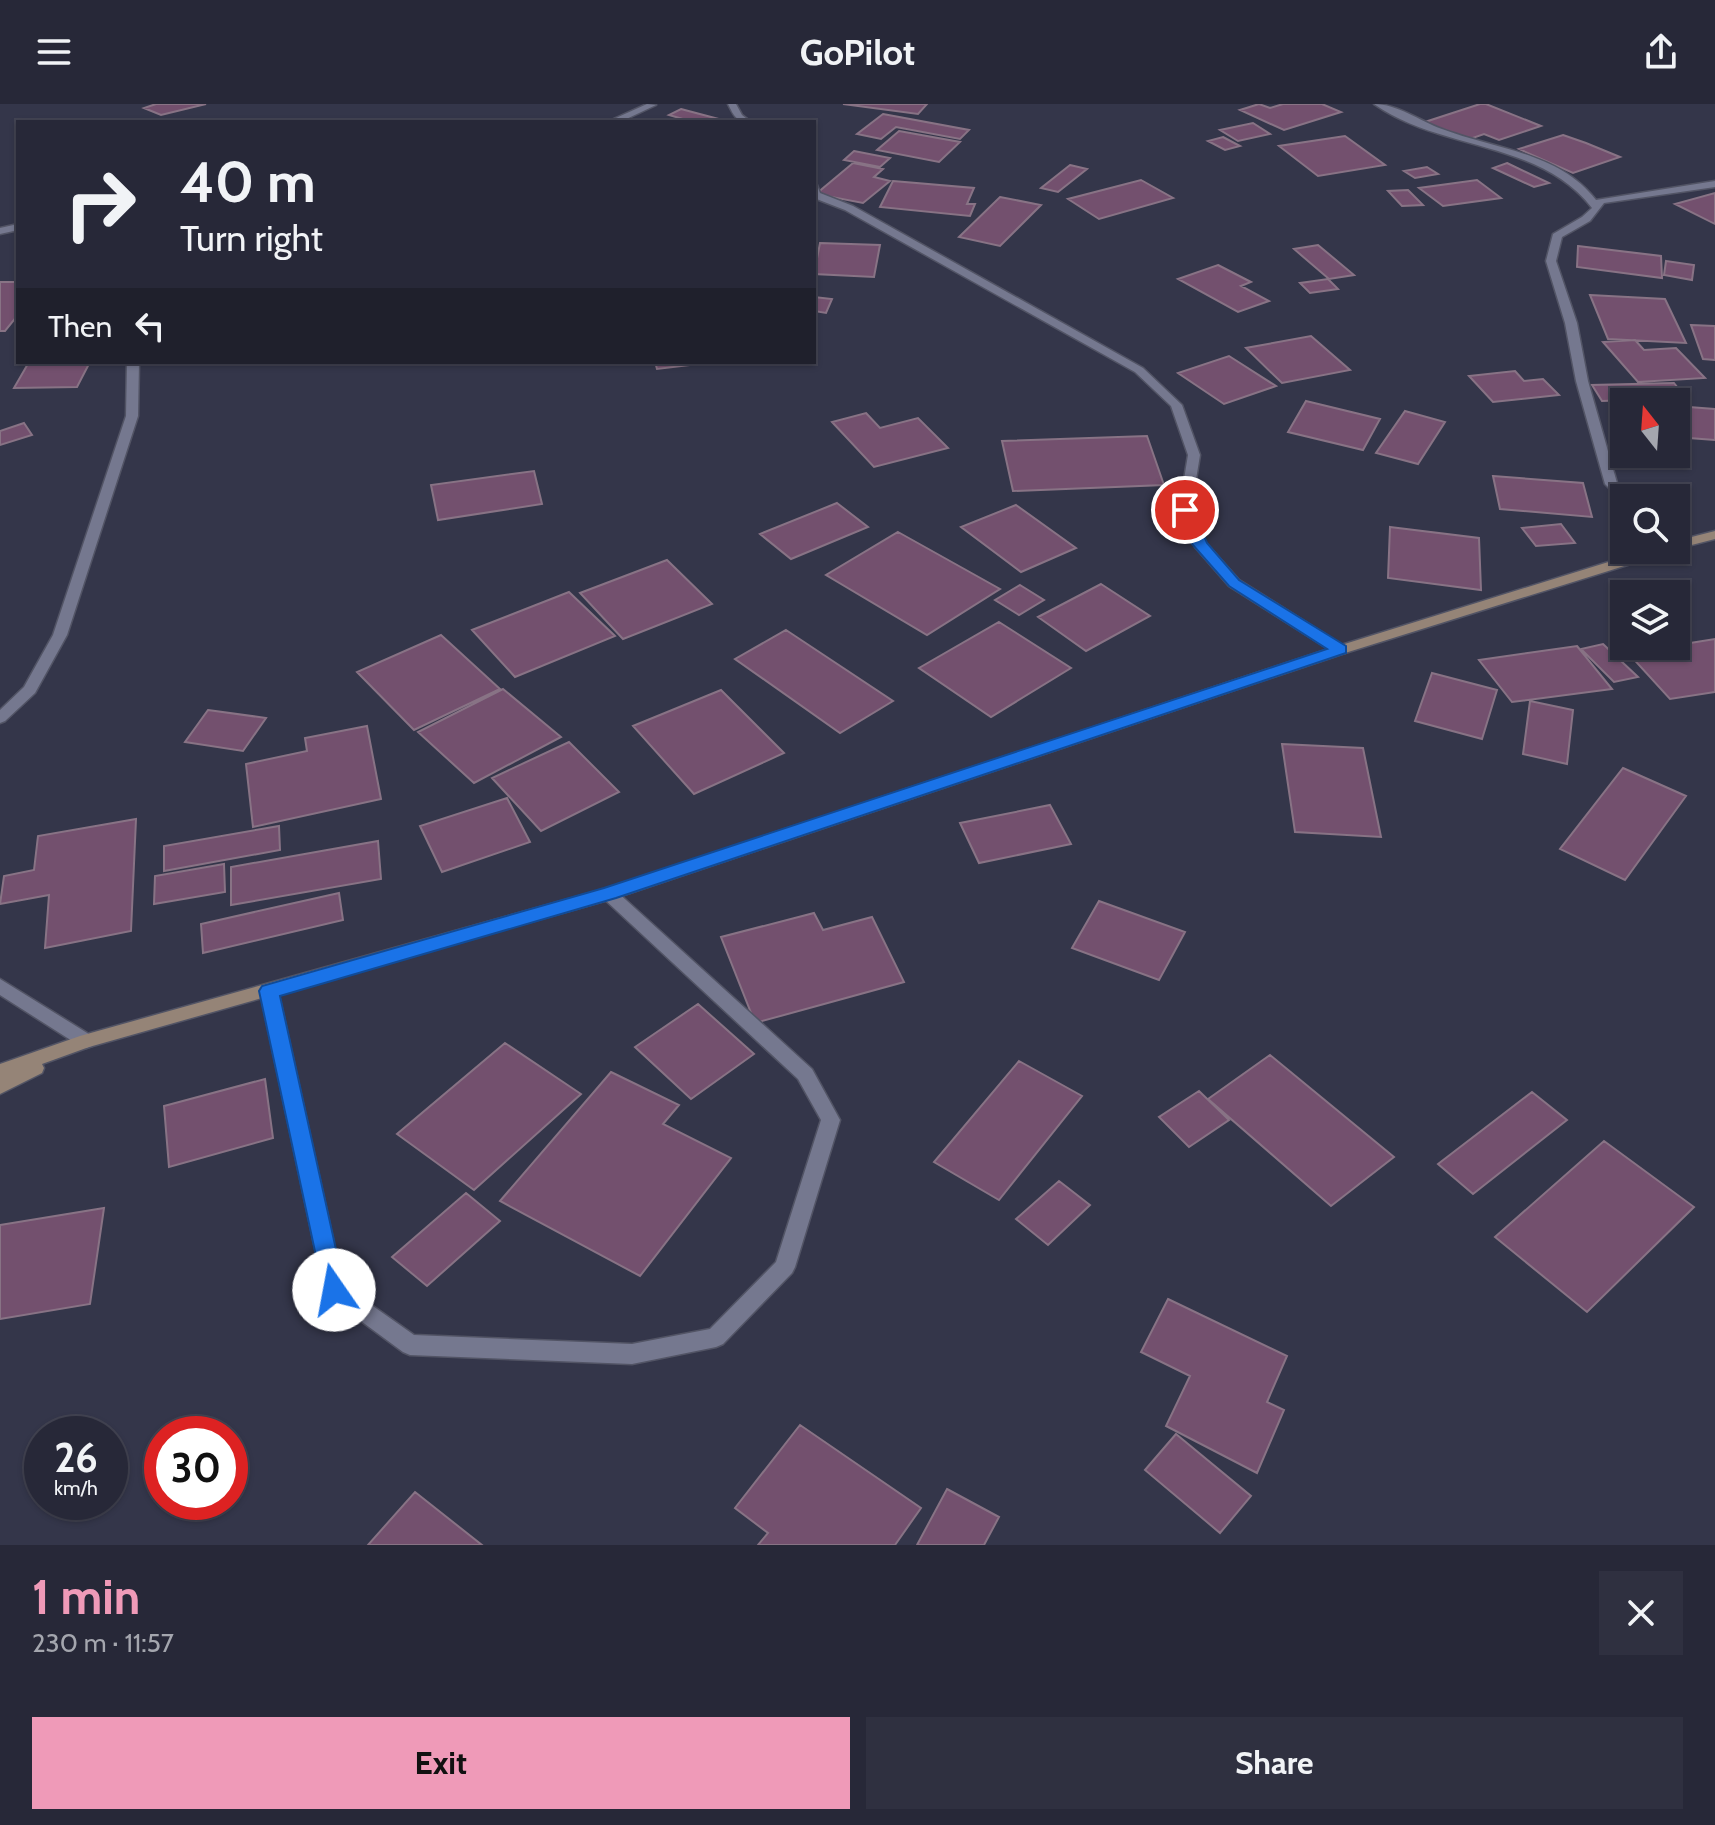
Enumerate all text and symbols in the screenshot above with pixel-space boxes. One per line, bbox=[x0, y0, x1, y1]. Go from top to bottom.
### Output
icon: menu bbox=[32, 30, 76, 74]
text: GoPilot bbox=[800, 30, 915, 74]
icon: share bbox=[1639, 30, 1683, 74]
text: 40 m bbox=[180, 148, 316, 216]
icon: right bbox=[48, 152, 152, 256]
text: Turn right bbox=[180, 216, 323, 260]
icon: left bbox=[128, 304, 172, 348]
text: Then bbox=[48, 308, 112, 345]
north arrow bbox=[1610, 388, 1690, 468]
map controls bbox=[1610, 388, 1690, 660]
pin bbox=[1151, 476, 1219, 544]
button: search bbox=[1610, 484, 1690, 564]
icon: arrive bbox=[1163, 488, 1207, 532]
button: layers bbox=[1610, 580, 1690, 660]
position arrow bbox=[292, 1248, 376, 1332]
speed limit sign: 30 bbox=[144, 1416, 248, 1520]
text: 26 bbox=[54, 1433, 98, 1482]
text: km/h bbox=[54, 1476, 98, 1500]
text: 1 min bbox=[32, 1568, 140, 1626]
button: close bbox=[1599, 1571, 1683, 1655]
text: 230 m · 11:57 bbox=[32, 1627, 174, 1659]
button: Exit bbox=[32, 1717, 850, 1809]
button: Share bbox=[866, 1717, 1683, 1809]

